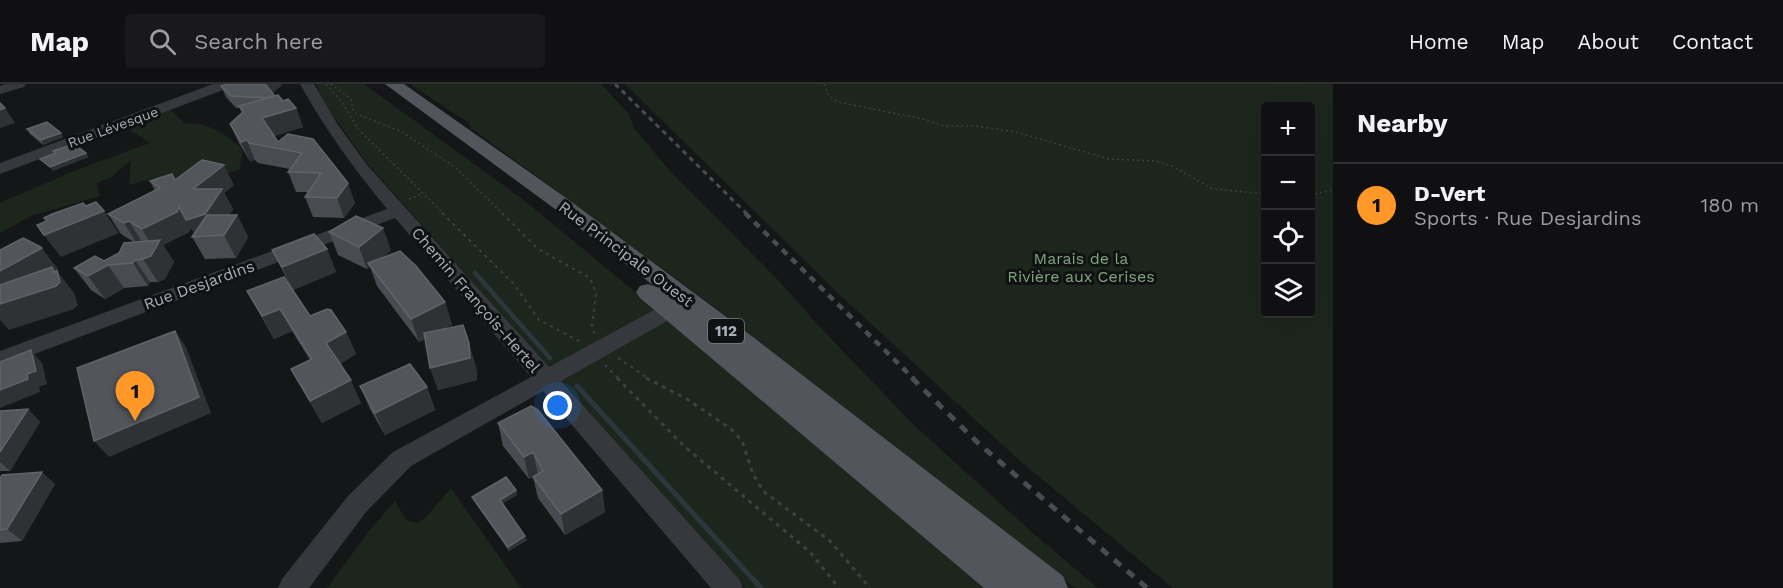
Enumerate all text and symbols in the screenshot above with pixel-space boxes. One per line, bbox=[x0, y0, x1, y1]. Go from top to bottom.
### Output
search box bbox=[125, 14, 545, 68]
text: Map bbox=[30, 25, 89, 58]
icon: search bbox=[146, 25, 179, 58]
text: Search here bbox=[194, 29, 323, 54]
text: Home bbox=[1409, 29, 1469, 54]
text: Map bbox=[1502, 29, 1545, 54]
text: About bbox=[1578, 29, 1639, 54]
text: Contact bbox=[1672, 29, 1753, 54]
map controls bbox=[1261, 102, 1315, 318]
button: + bbox=[1261, 102, 1315, 156]
street label: Rue Lévesque bbox=[66, 103, 160, 151]
text: Nearby bbox=[1357, 108, 1448, 138]
button: − bbox=[1261, 156, 1315, 210]
text: D-Vert bbox=[1414, 181, 1485, 206]
text: 1 bbox=[1372, 193, 1381, 217]
text: 180 m bbox=[1701, 193, 1759, 217]
street label: Rue Principale Ouest bbox=[555, 197, 697, 311]
text: Sports · Rue Desjardins bbox=[1414, 206, 1641, 230]
button: locate bbox=[1261, 210, 1315, 264]
street label: Chemin François-Hertel bbox=[408, 223, 544, 377]
park label: Marais de la Rivière aux Cerises bbox=[1007, 249, 1155, 286]
street label: Rue Desjardins bbox=[141, 256, 257, 314]
button: layers bbox=[1261, 264, 1315, 318]
road number: 112 bbox=[708, 319, 744, 343]
pin: 1 bbox=[116, 372, 154, 421]
your location bbox=[543, 391, 572, 420]

